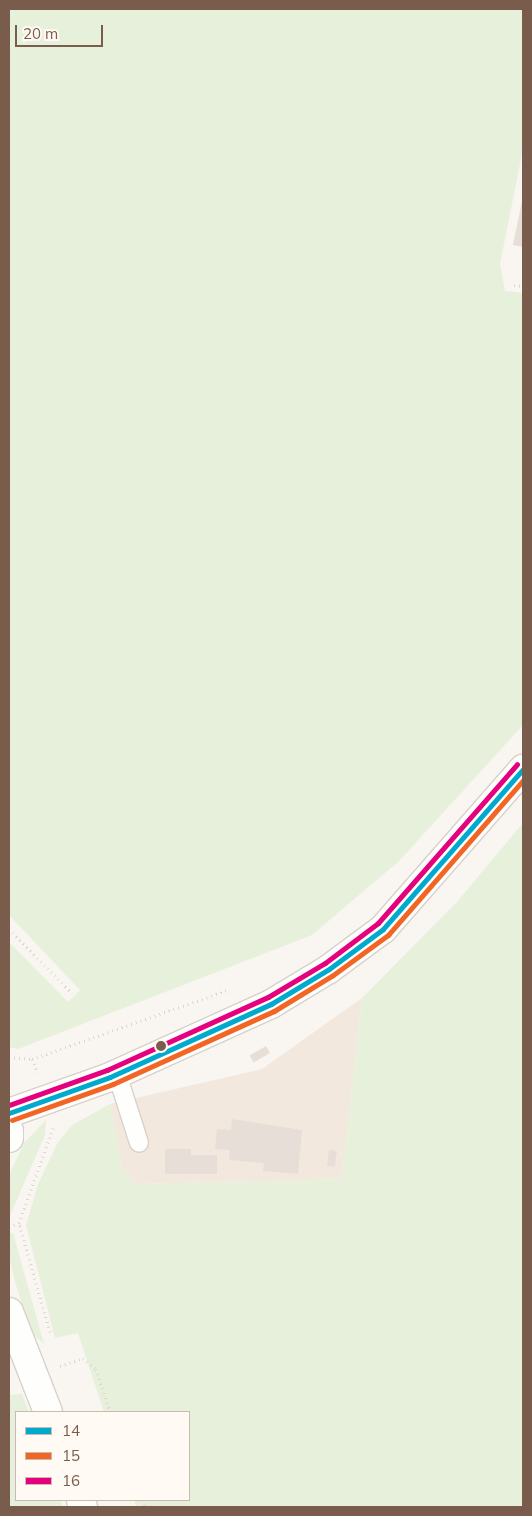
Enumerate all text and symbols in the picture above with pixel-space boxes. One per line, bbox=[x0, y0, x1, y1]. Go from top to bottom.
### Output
scale bar bbox=[18, 15, 105, 47]
text: 20 m bbox=[23, 24, 58, 43]
unlabelled marker bbox=[156, 1041, 166, 1051]
legend bbox=[15, 1411, 190, 1501]
text: 14 bbox=[62, 1421, 80, 1440]
text: 15 bbox=[62, 1446, 80, 1465]
text: 16 bbox=[62, 1471, 80, 1490]

